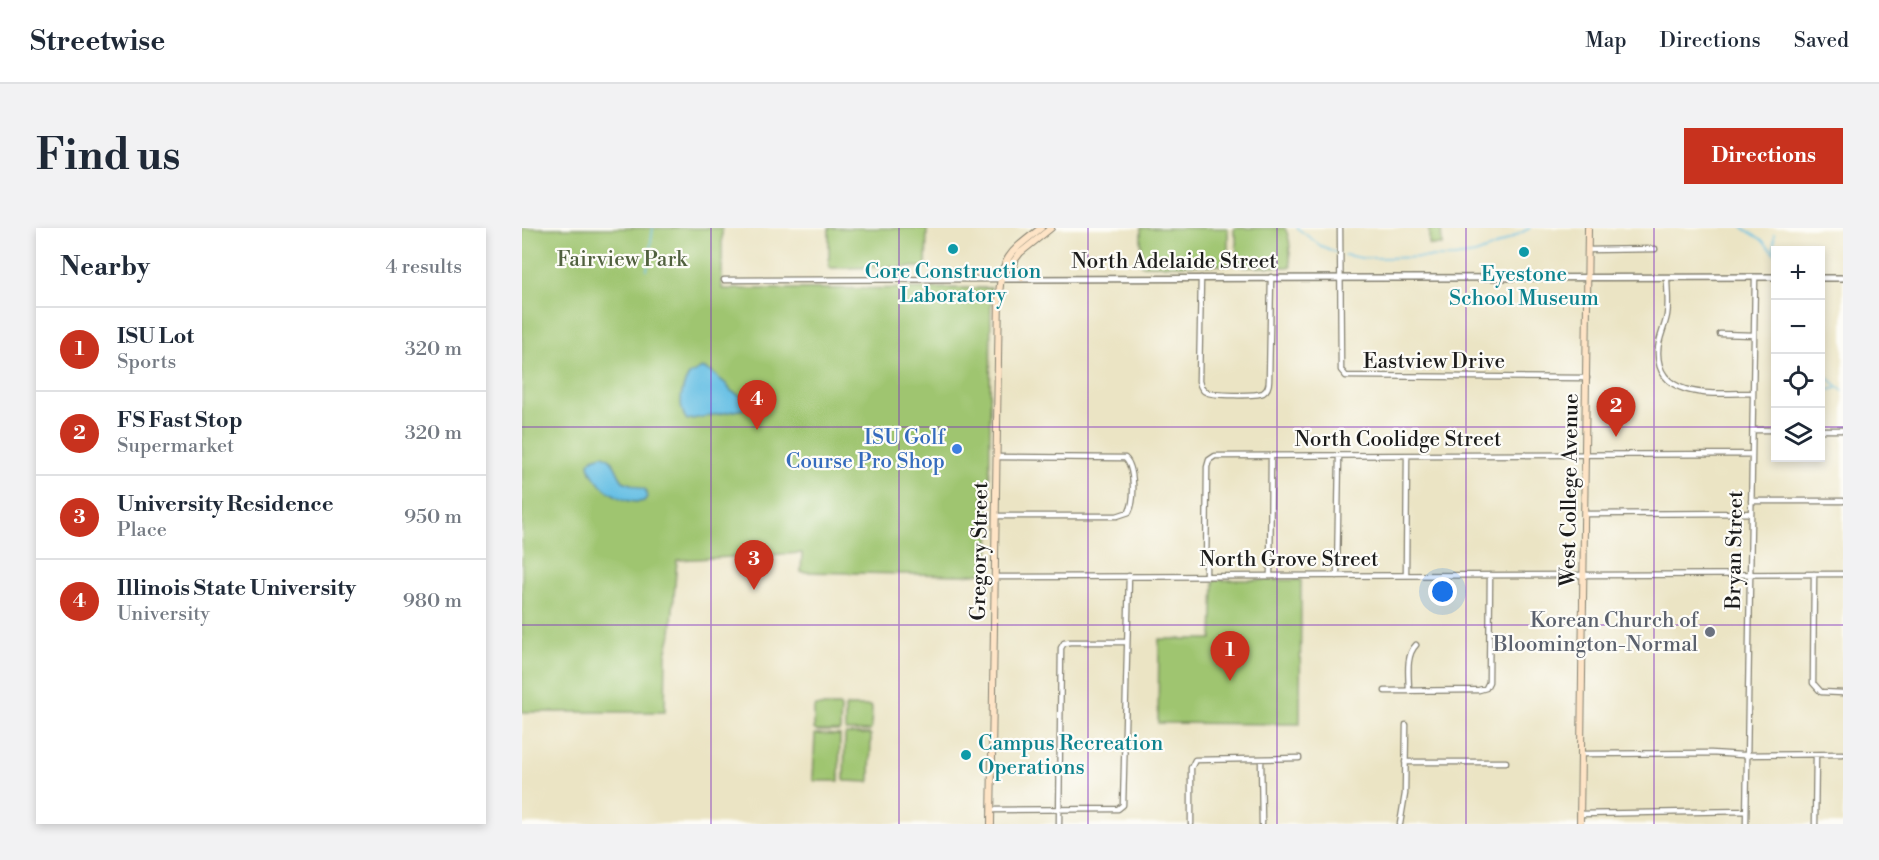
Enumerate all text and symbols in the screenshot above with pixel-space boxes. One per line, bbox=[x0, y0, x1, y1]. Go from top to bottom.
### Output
text: Streetwise bbox=[30, 24, 165, 59]
text: Map bbox=[1585, 28, 1627, 54]
text: Directions bbox=[1660, 28, 1761, 54]
text: Saved bbox=[1794, 28, 1849, 54]
button: Directions bbox=[1684, 128, 1843, 184]
text: Find us bbox=[36, 130, 180, 183]
marker: Core Construction Laboratory bbox=[946, 242, 960, 256]
marker: Eyestone School Museum bbox=[1517, 245, 1531, 259]
map controls bbox=[1771, 246, 1825, 462]
button: + bbox=[1771, 246, 1825, 300]
park label: Fairview Park bbox=[557, 247, 688, 273]
street label: North Adelaide Street bbox=[1071, 249, 1277, 275]
text: Nearby bbox=[60, 251, 150, 283]
text: 4 results bbox=[385, 255, 462, 280]
place label: Core Construction Laboratory bbox=[865, 259, 1042, 309]
place label: Eyestone School Museum bbox=[1449, 262, 1599, 312]
button: − bbox=[1771, 300, 1825, 354]
text: ISU Lot bbox=[117, 323, 194, 350]
text: 1 bbox=[75, 337, 84, 362]
text: 320 m bbox=[405, 337, 462, 362]
street label: Eastview Drive bbox=[1363, 349, 1505, 375]
text: Sports bbox=[117, 350, 176, 375]
button: locate bbox=[1771, 354, 1825, 408]
pin: 4 bbox=[738, 380, 776, 430]
pin: 2 bbox=[1596, 388, 1636, 437]
street label: West College Avenue bbox=[1555, 393, 1585, 588]
text: FS Fast Stop bbox=[117, 407, 243, 434]
button: layers bbox=[1771, 408, 1825, 462]
text: 2 bbox=[73, 421, 86, 446]
text: 320 m bbox=[405, 421, 462, 446]
place label: ISU Golf Course Pro Shop bbox=[786, 425, 946, 475]
street label: North Coolidge Street bbox=[1294, 427, 1502, 453]
text: Supermarket bbox=[117, 434, 234, 459]
marker: ISU Golf Course Pro Shop bbox=[950, 442, 964, 456]
street label: Gregory Street bbox=[966, 481, 994, 621]
street label: Bryan Street bbox=[1721, 490, 1749, 611]
text: University Residence bbox=[117, 491, 333, 518]
text: 3 bbox=[73, 505, 86, 530]
text: 950 m bbox=[404, 505, 462, 530]
text: Place bbox=[117, 518, 167, 543]
pin: 3 bbox=[734, 540, 774, 590]
street label: North Grove Street bbox=[1199, 547, 1379, 573]
text: Illinois State University bbox=[117, 575, 356, 602]
your location bbox=[1428, 577, 1457, 606]
text: 4 bbox=[73, 589, 86, 614]
text: 980 m bbox=[403, 589, 462, 614]
text: University bbox=[117, 602, 210, 627]
place label: Korean Church of Bloomington-Normal bbox=[1492, 608, 1699, 658]
marker: Korean Church of Bloomington-Normal bbox=[1703, 625, 1717, 639]
pin: 1 bbox=[1210, 632, 1250, 681]
place label: Campus Recreation Operations bbox=[978, 731, 1164, 781]
marker: Campus Recreation Operations bbox=[959, 748, 973, 762]

